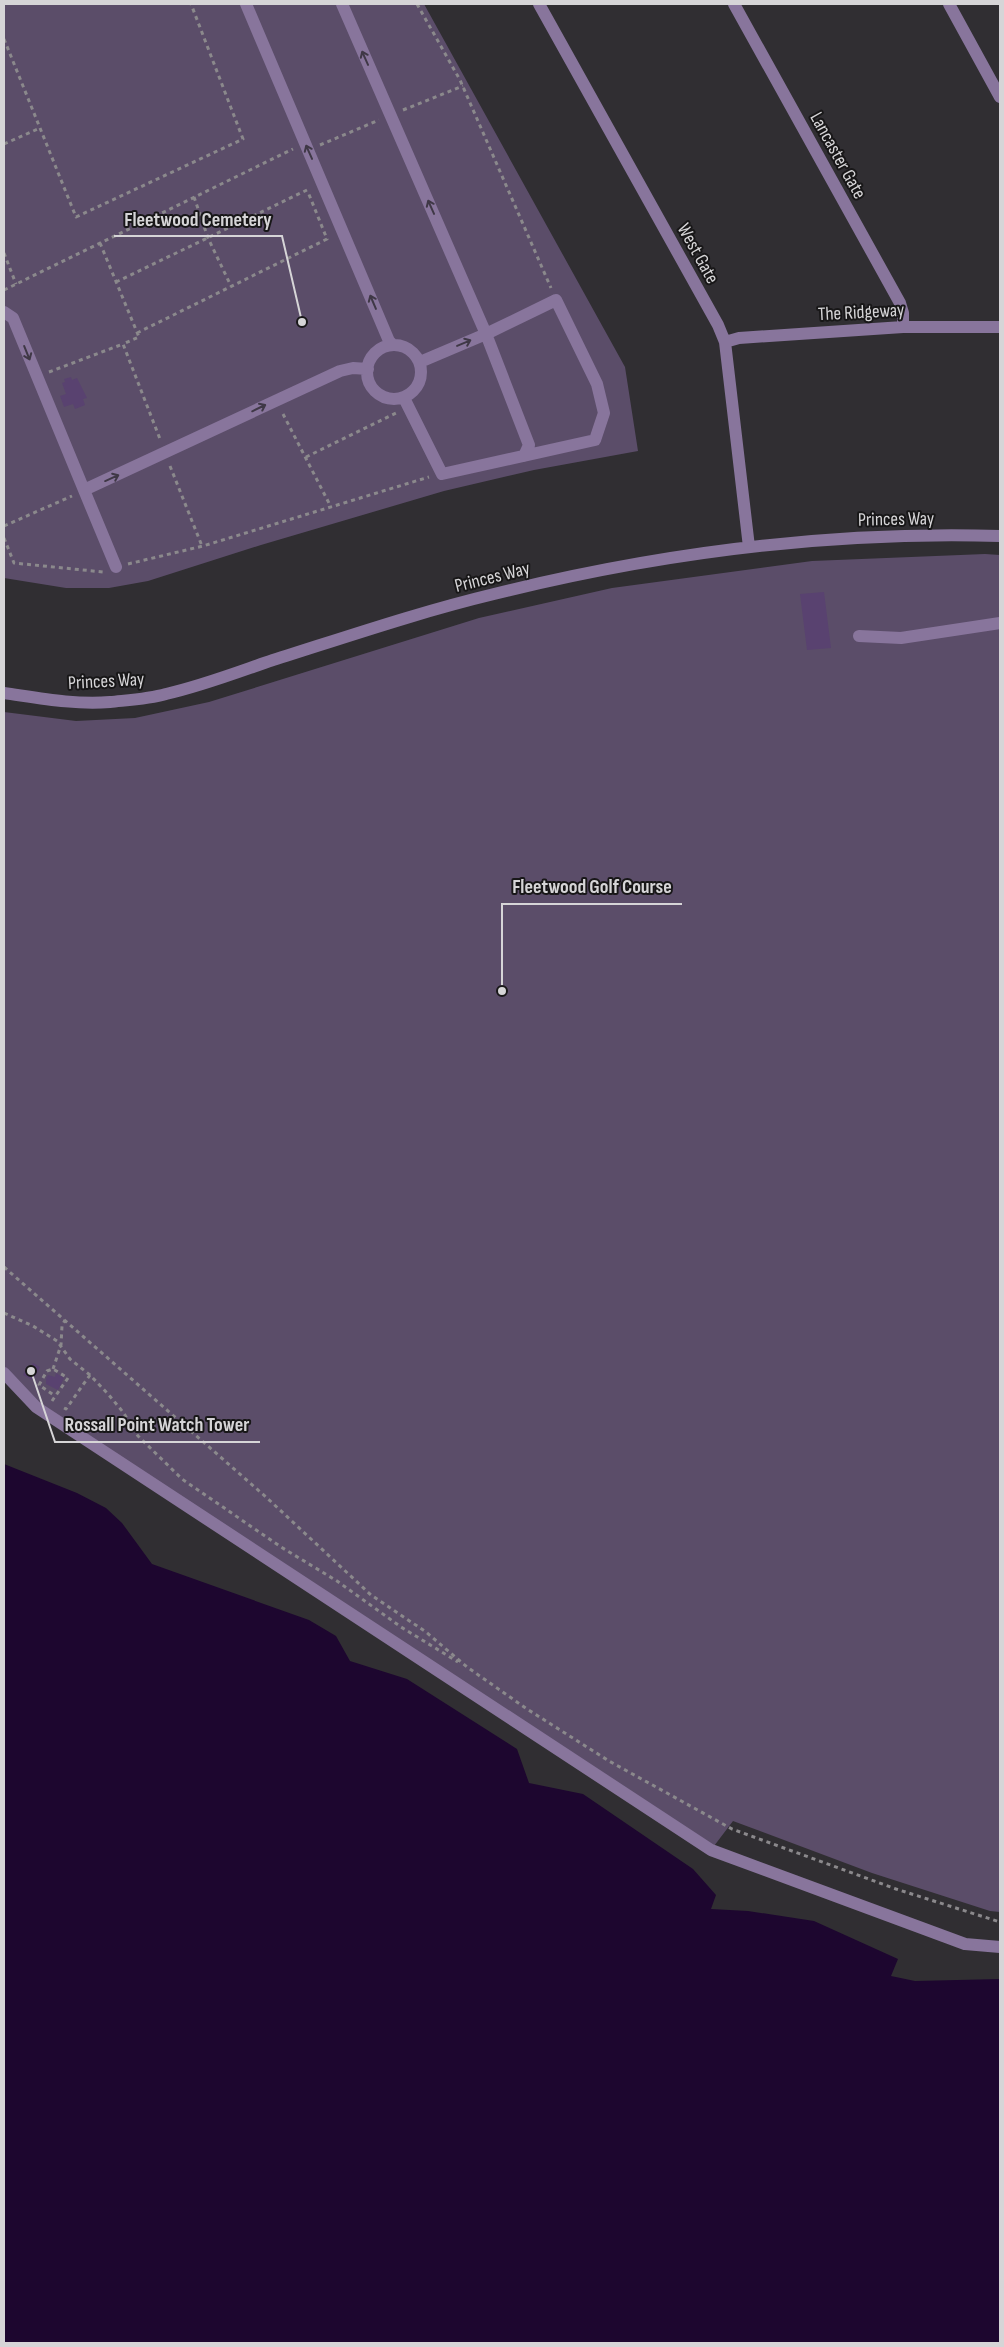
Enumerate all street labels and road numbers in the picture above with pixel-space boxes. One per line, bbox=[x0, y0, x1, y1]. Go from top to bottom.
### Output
street label: Lancaster Gate bbox=[804, 108, 871, 203]
street label: West Gate bbox=[672, 220, 724, 288]
street label: The Ridgeway bbox=[817, 299, 906, 326]
street label: Princes Way bbox=[858, 507, 935, 532]
street label: Princes Way bbox=[452, 557, 533, 598]
street label: Princes Way bbox=[67, 668, 146, 695]

